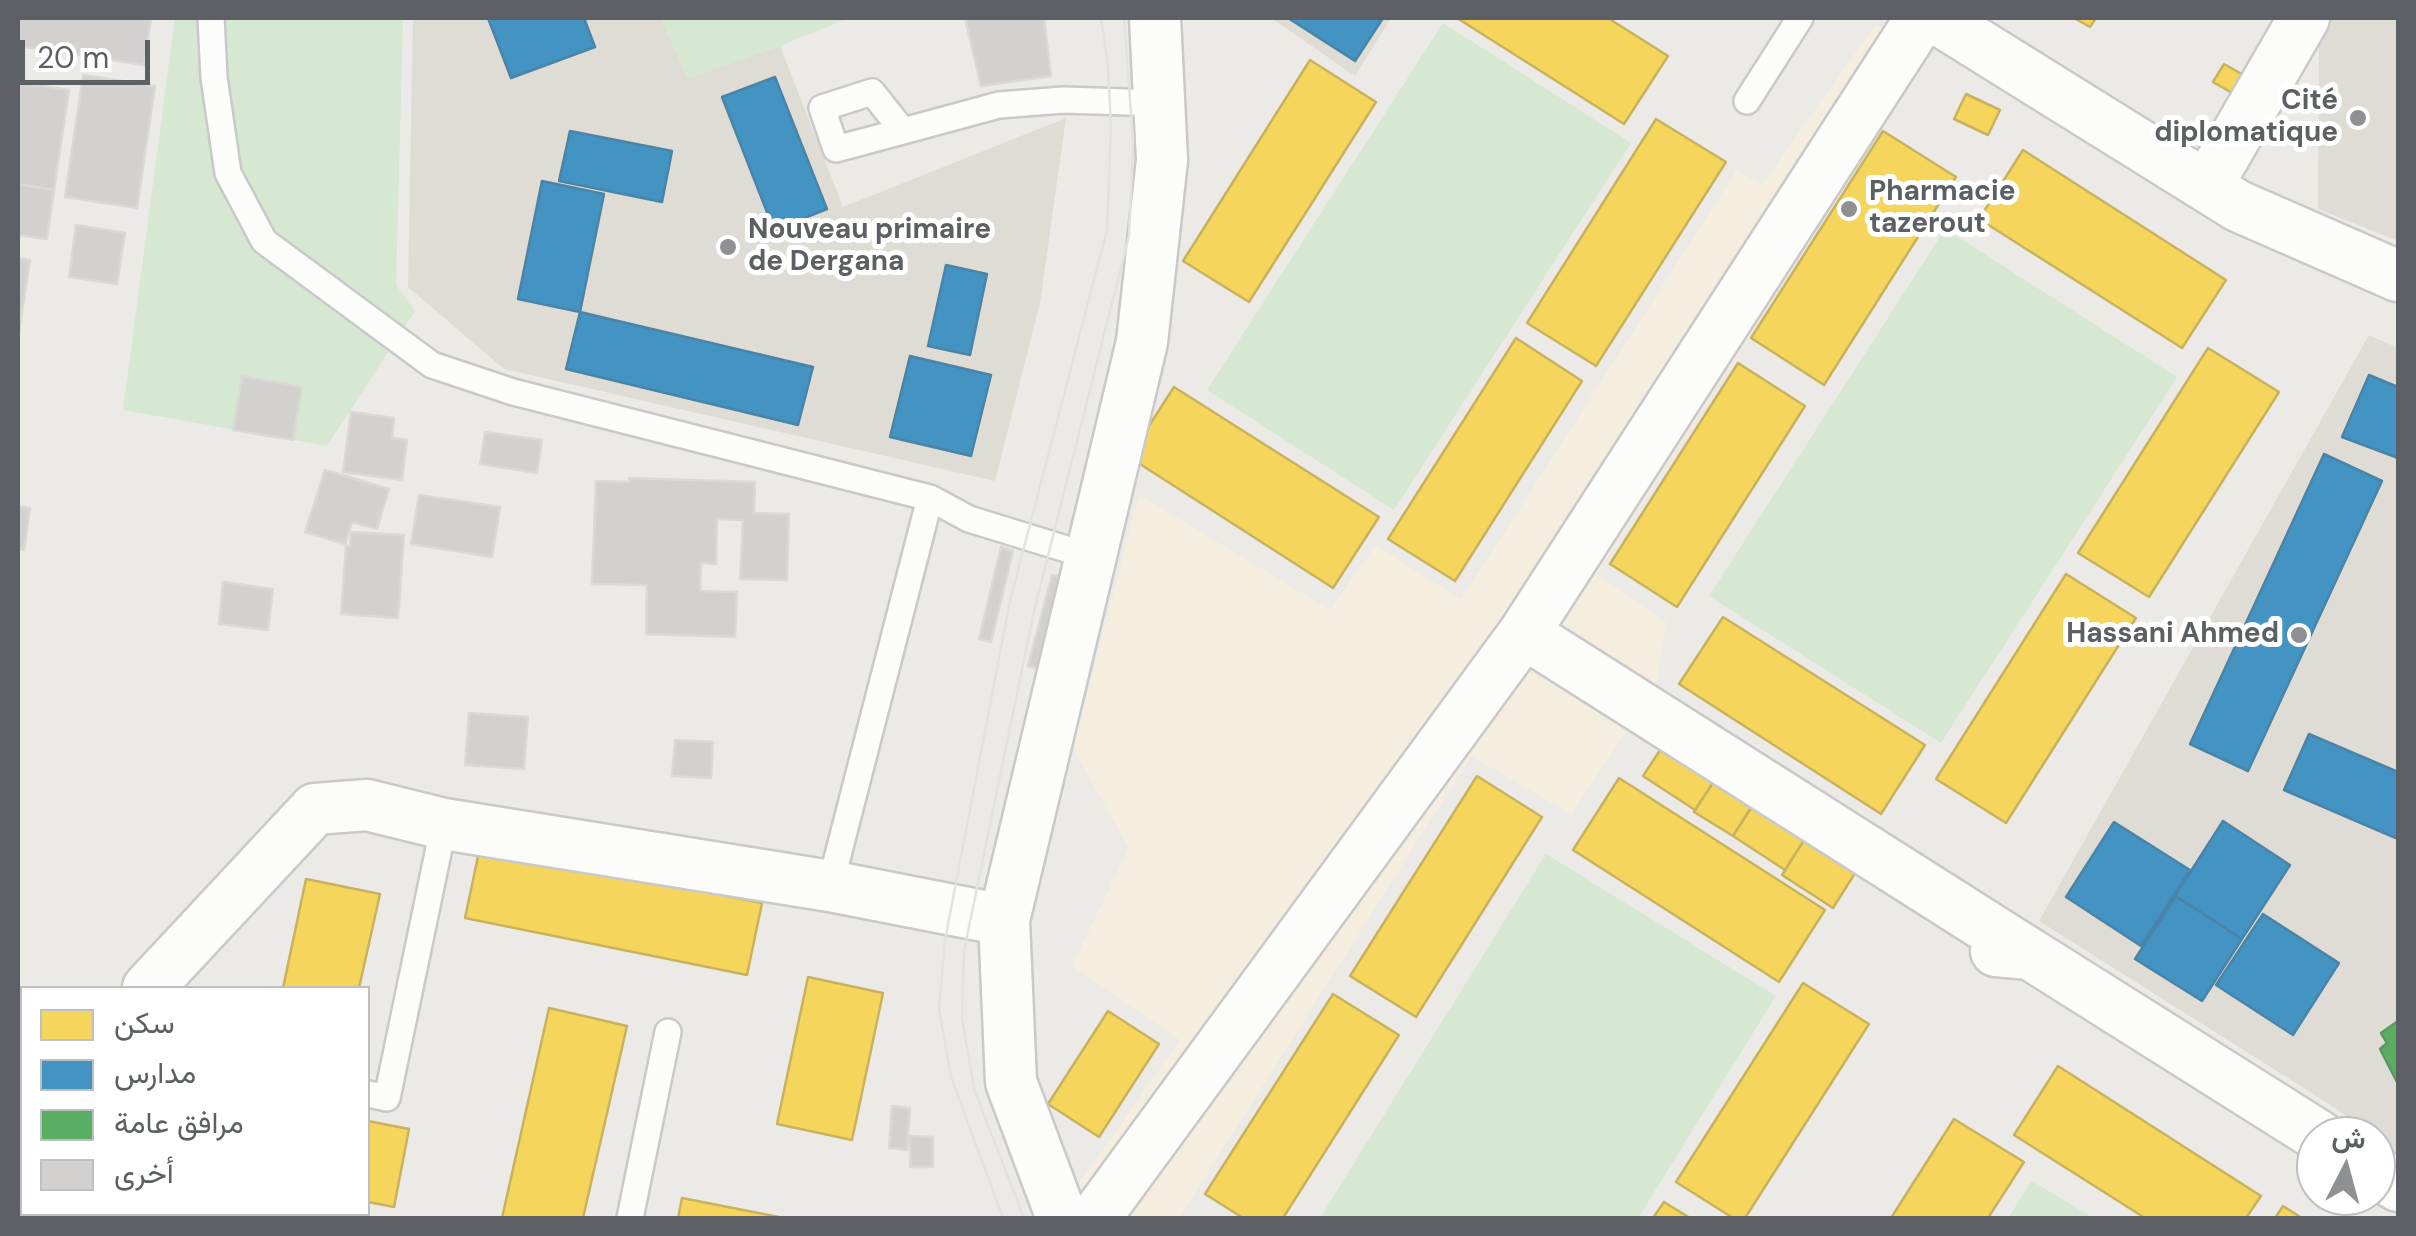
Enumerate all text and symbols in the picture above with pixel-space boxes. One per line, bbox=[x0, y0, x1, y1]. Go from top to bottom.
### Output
scale bar bbox=[25, 20, 155, 82]
text: 20 m bbox=[37, 38, 109, 77]
place label: Cité diplomatique bbox=[2154, 85, 2338, 151]
marker: Cité diplomatique bbox=[2347, 107, 2369, 129]
place label: Pharmacie tazerout bbox=[1869, 176, 2016, 242]
marker: Pharmacie tazerout bbox=[1838, 198, 1860, 220]
place label: Nouveau primaire de Dergana bbox=[748, 214, 991, 280]
marker: Nouveau primaire de Dergana bbox=[717, 236, 739, 258]
place label: Hassani Ahmed bbox=[2066, 618, 2279, 652]
marker: Hassani Ahmed bbox=[2288, 624, 2310, 646]
legend bbox=[20, 986, 370, 1216]
text: سكن bbox=[114, 1003, 175, 1042]
text: مدارس bbox=[114, 1053, 196, 1092]
text: مرافق عامة bbox=[114, 1103, 244, 1142]
north arrow bbox=[2296, 1116, 2396, 1216]
text: ش bbox=[2330, 1117, 2368, 1158]
text: أخرى bbox=[114, 1153, 174, 1192]

